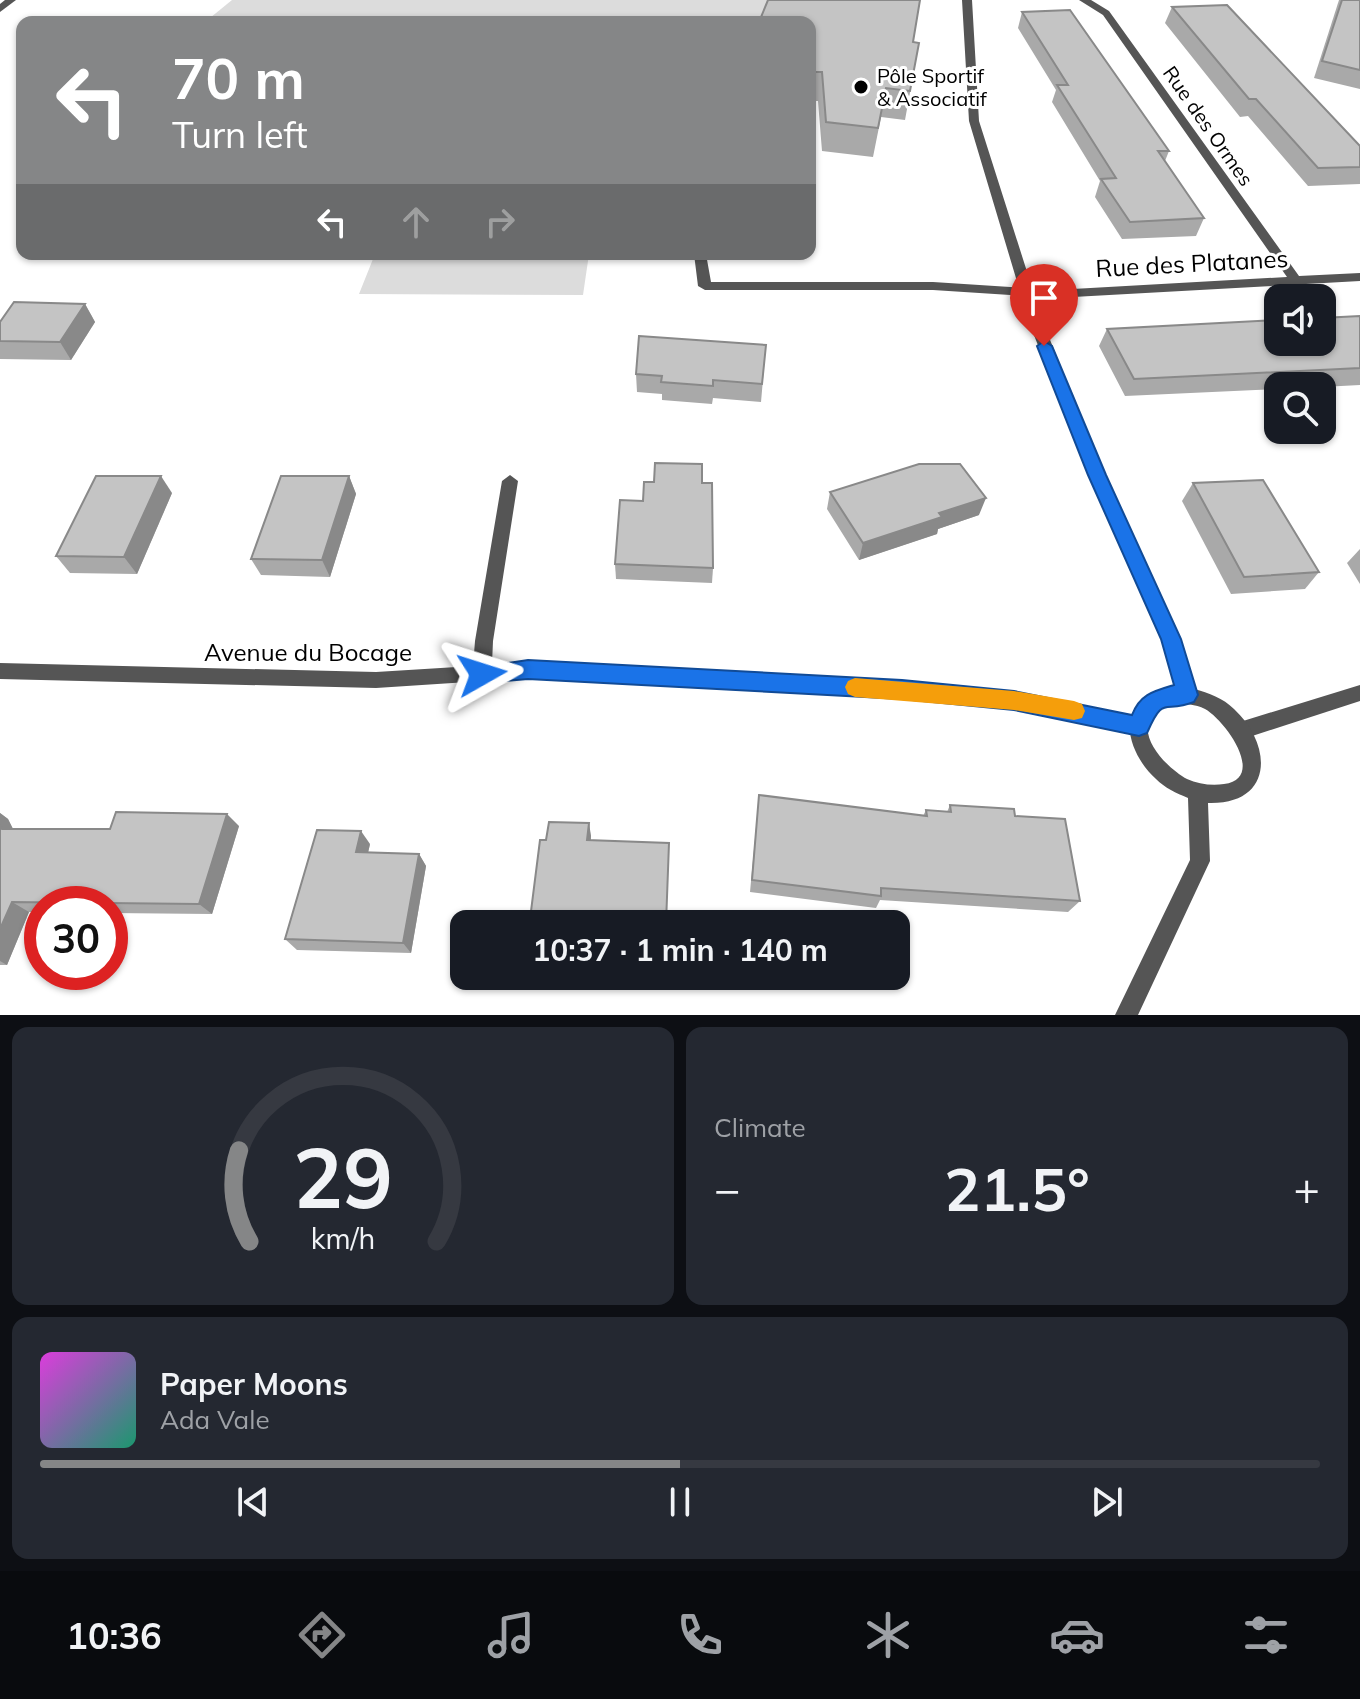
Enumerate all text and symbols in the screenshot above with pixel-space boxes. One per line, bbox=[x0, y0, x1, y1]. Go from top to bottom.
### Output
text: 70 m bbox=[172, 43, 305, 113]
icon: left bbox=[40, 48, 144, 152]
street label: Rue des Ormes bbox=[1158, 61, 1259, 190]
place label: Pôle Sportif & Associatif bbox=[877, 63, 987, 111]
marker: Pôle Sportif & Associatif bbox=[852, 78, 870, 96]
text: Turn left bbox=[172, 112, 308, 157]
icon: left bbox=[310, 200, 354, 244]
icon: ahead bbox=[394, 200, 438, 244]
icon: right bbox=[478, 200, 522, 244]
street label: Rue des Platanes bbox=[1095, 243, 1289, 283]
pin bbox=[1010, 264, 1078, 346]
icon: arrive bbox=[1022, 276, 1066, 320]
map controls bbox=[1264, 284, 1336, 444]
button: sound bbox=[1264, 284, 1336, 356]
button: search bbox=[1264, 372, 1336, 444]
position arrow bbox=[440, 632, 524, 716]
street label: Avenue du Bocage bbox=[204, 637, 412, 667]
speed limit sign: 30 bbox=[24, 886, 128, 990]
text: 10:37 · 1 min · 140 m bbox=[532, 931, 828, 969]
text: Climate bbox=[714, 1111, 806, 1144]
text: 29 bbox=[293, 1124, 393, 1229]
text: 21.5° bbox=[944, 1151, 1090, 1226]
text: − bbox=[714, 1161, 740, 1216]
text: + bbox=[1294, 1161, 1320, 1216]
text: km/h bbox=[311, 1220, 375, 1256]
text: Paper Moons bbox=[160, 1365, 348, 1403]
text: Ada Vale bbox=[160, 1403, 270, 1436]
icon: previous bbox=[231, 1480, 275, 1524]
icon: pause bbox=[658, 1480, 702, 1524]
icon: next bbox=[1085, 1480, 1129, 1524]
icon: directions bbox=[294, 1607, 350, 1663]
icon: music bbox=[483, 1607, 539, 1663]
icon: phone bbox=[672, 1607, 728, 1663]
icon: climate bbox=[860, 1607, 916, 1663]
icon: car bbox=[1049, 1607, 1105, 1663]
icon: filters bbox=[1238, 1607, 1294, 1663]
text: 10:36 bbox=[66, 1613, 162, 1658]

